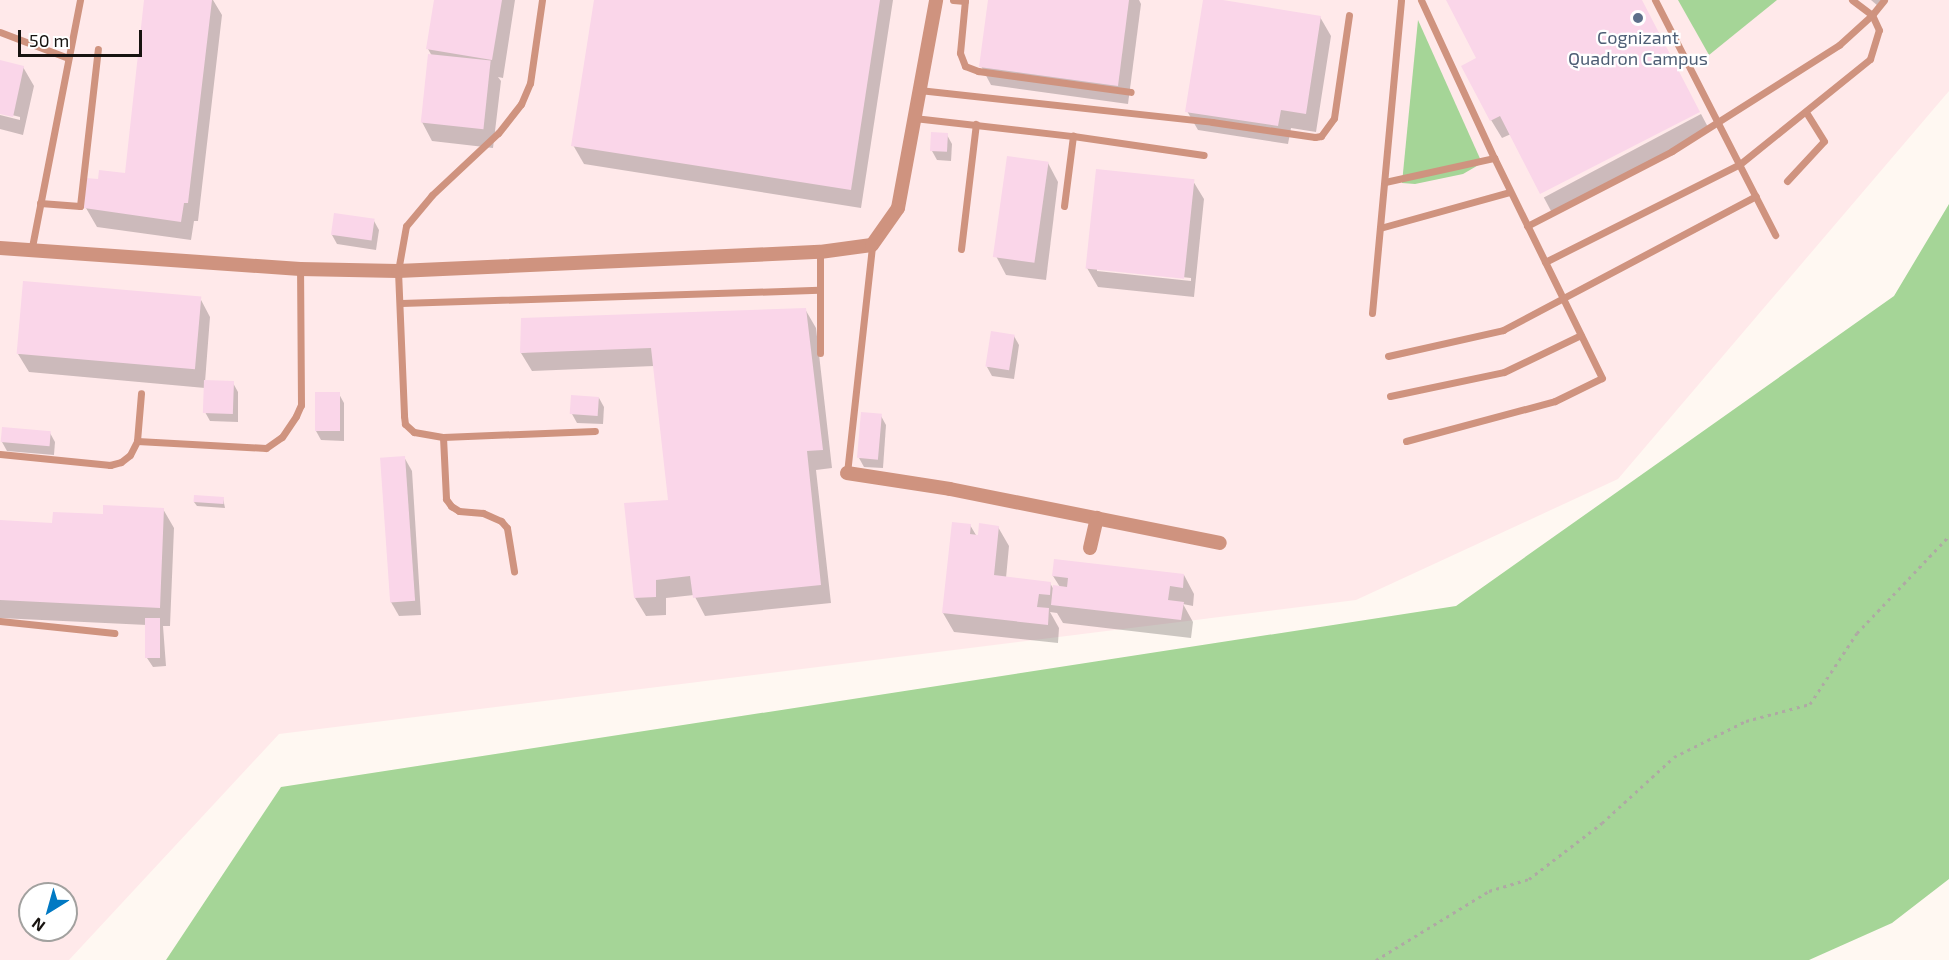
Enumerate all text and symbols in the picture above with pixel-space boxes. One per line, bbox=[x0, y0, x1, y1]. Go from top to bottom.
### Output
marker: Cognizant Quadron Campus bbox=[1631, 11, 1645, 25]
scale bar bbox=[21, 18, 146, 56]
place label: Cognizant Quadron Campus bbox=[1568, 27, 1708, 70]
text: 50 m bbox=[29, 29, 69, 51]
north arrow bbox=[18, 882, 78, 942]
text: N bbox=[28, 914, 48, 936]

